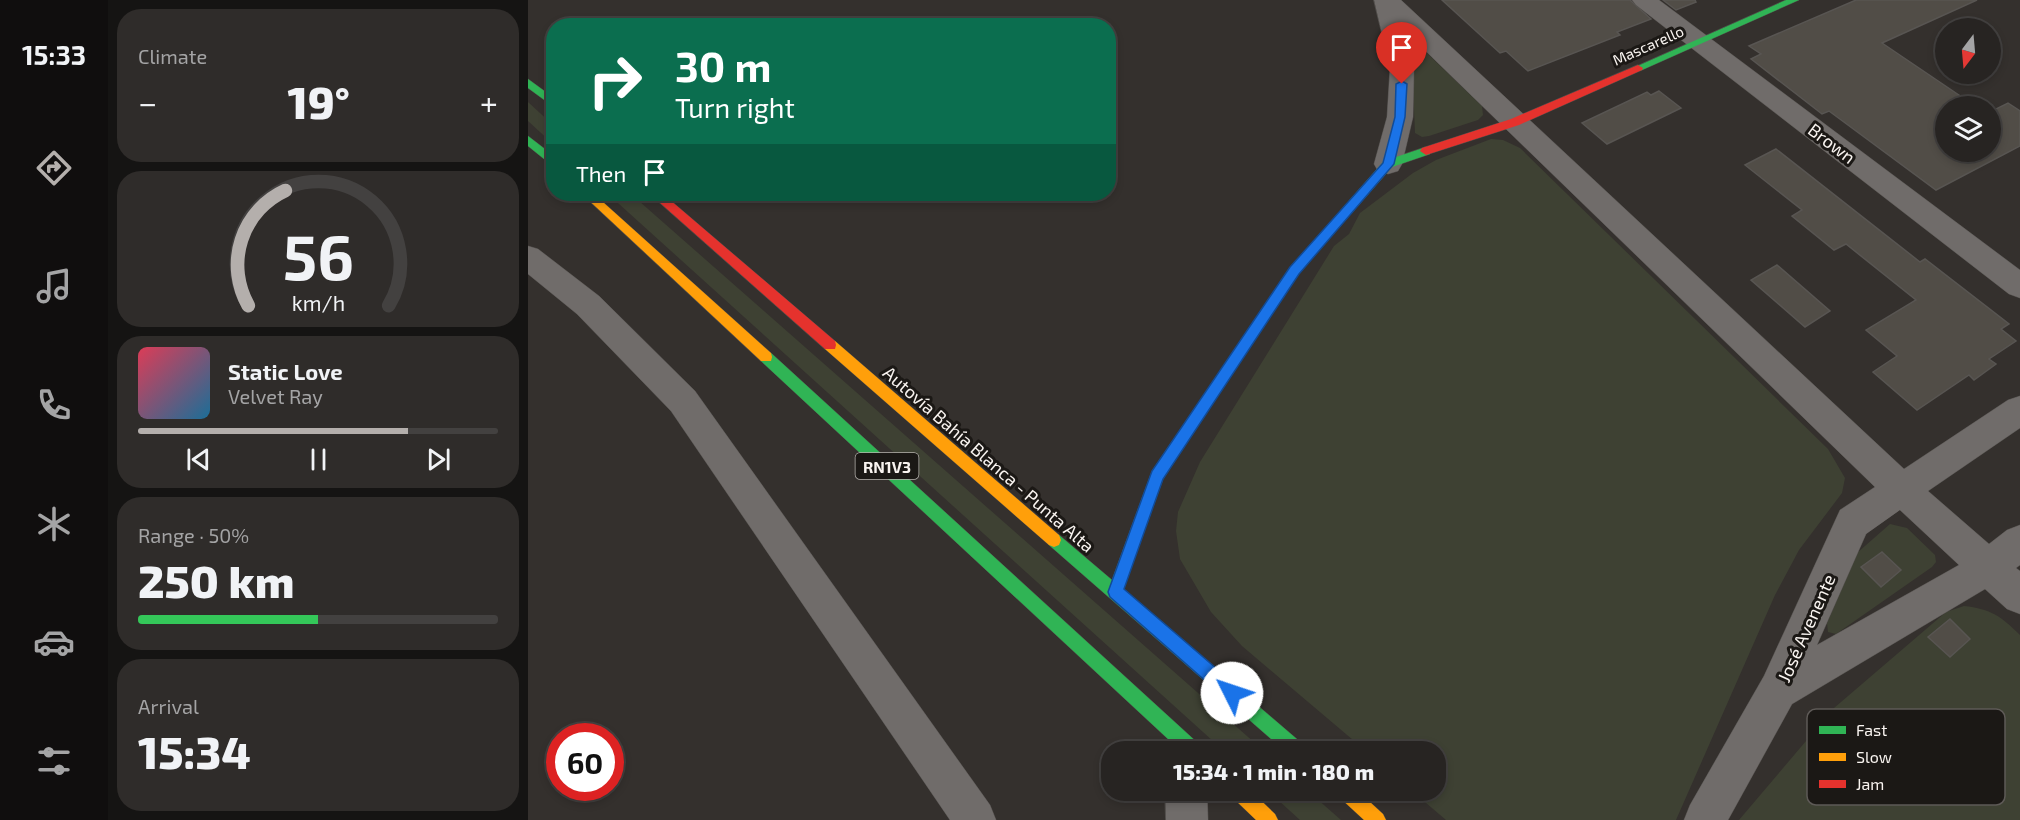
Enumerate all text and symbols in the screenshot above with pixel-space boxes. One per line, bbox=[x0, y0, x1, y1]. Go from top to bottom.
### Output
north arrow bbox=[1935, 18, 2001, 84]
map controls bbox=[1935, 18, 2001, 162]
street label: Mascarello bbox=[1610, 21, 1686, 69]
pin bbox=[1376, 22, 1427, 84]
icon: arrive bbox=[1385, 31, 1418, 64]
text: 15:33 bbox=[22, 38, 86, 70]
text: 30 m bbox=[675, 40, 771, 90]
icon: right bbox=[576, 42, 654, 120]
text: Climate bbox=[138, 44, 207, 68]
text: 19° bbox=[287, 74, 350, 128]
text: − bbox=[138, 82, 157, 122]
text: + bbox=[480, 82, 498, 122]
text: Turn right bbox=[675, 91, 795, 123]
button: layers bbox=[1935, 96, 2001, 162]
street label: Brown bbox=[1804, 118, 1860, 168]
icon: directions bbox=[33, 147, 75, 189]
icon: arrive bbox=[638, 156, 671, 189]
text: Then bbox=[576, 160, 626, 186]
text: 56 bbox=[282, 218, 354, 293]
icon: music bbox=[33, 265, 75, 307]
text: km/h bbox=[291, 290, 345, 315]
text: Static Love bbox=[228, 358, 343, 384]
street label: Autovía Bahía Blanca - Punta Alta bbox=[879, 361, 1099, 557]
icon: phone bbox=[33, 384, 75, 426]
text: Velvet Ray bbox=[228, 384, 323, 408]
icon: previous bbox=[182, 443, 215, 476]
icon: pause bbox=[302, 443, 335, 476]
icon: next bbox=[422, 443, 455, 476]
road number: RN1V3 bbox=[856, 453, 919, 479]
icon: climate bbox=[33, 503, 75, 545]
text: Range · 50% bbox=[138, 523, 249, 547]
text: 250 km bbox=[138, 553, 295, 607]
street label: José Avenente bbox=[1772, 571, 1840, 685]
icon: car bbox=[33, 621, 75, 663]
position arrow bbox=[1200, 661, 1264, 725]
text: Arrival bbox=[138, 694, 199, 718]
legend bbox=[1807, 709, 2005, 805]
text: Fast bbox=[1856, 720, 1887, 739]
speed limit sign: 60 bbox=[546, 723, 624, 801]
text: 15:34 bbox=[138, 724, 251, 778]
icon: filters bbox=[33, 740, 75, 782]
text: Slow bbox=[1856, 747, 1892, 766]
text: 15:34 · 1 min · 180 m bbox=[1173, 758, 1374, 784]
text: Jam bbox=[1856, 774, 1884, 793]

